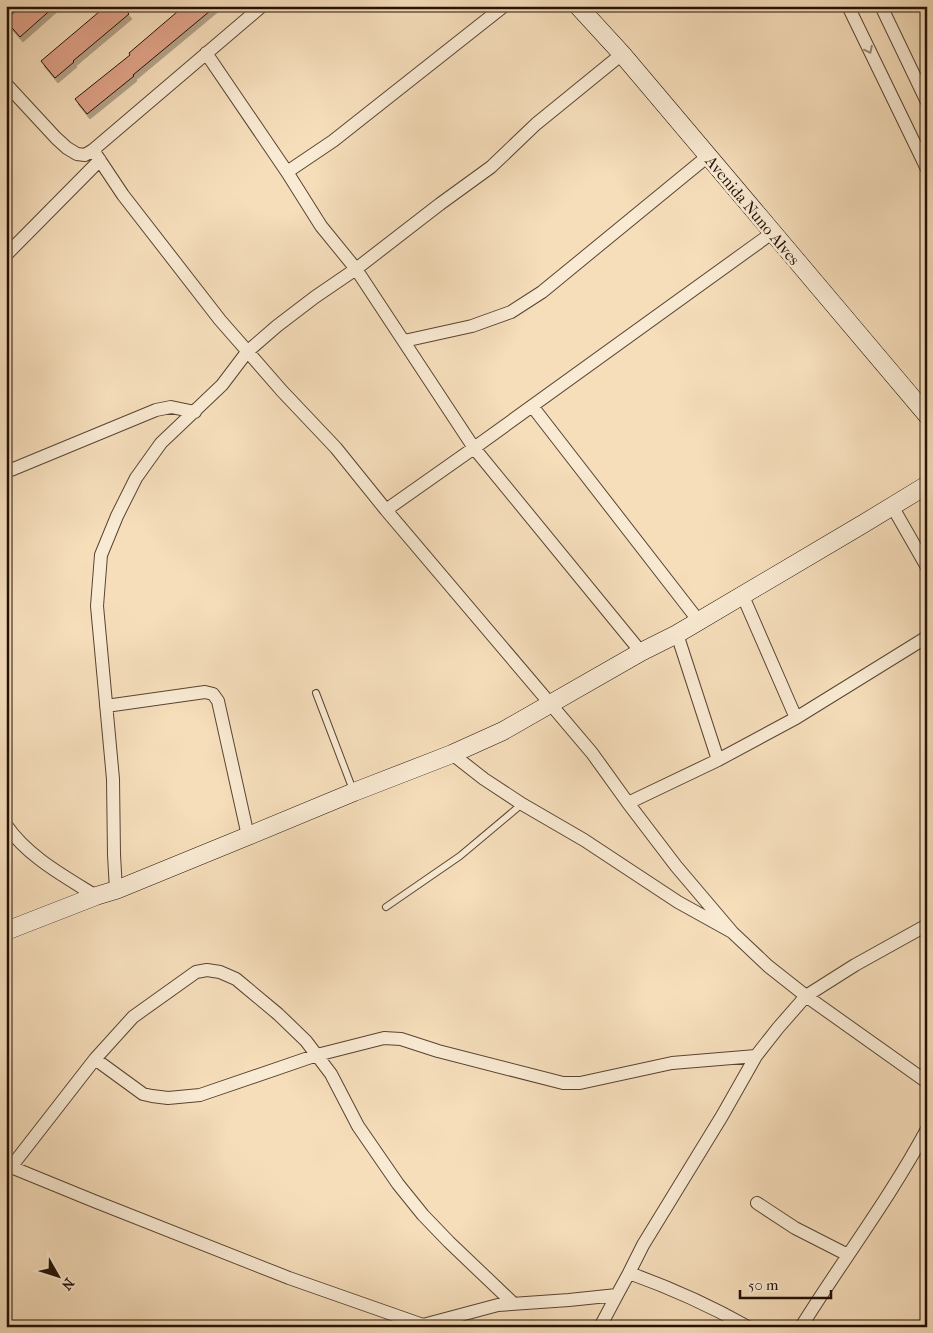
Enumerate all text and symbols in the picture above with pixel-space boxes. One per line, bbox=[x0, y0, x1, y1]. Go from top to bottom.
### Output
one-way arrow bbox=[863, 45, 873, 54]
street label: Avenida Nuno Alves bbox=[701, 151, 804, 269]
north arrow bbox=[32, 1250, 82, 1300]
scale bar bbox=[740, 1268, 832, 1300]
text: N bbox=[58, 1274, 78, 1294]
text: 50 m bbox=[748, 1276, 779, 1294]

